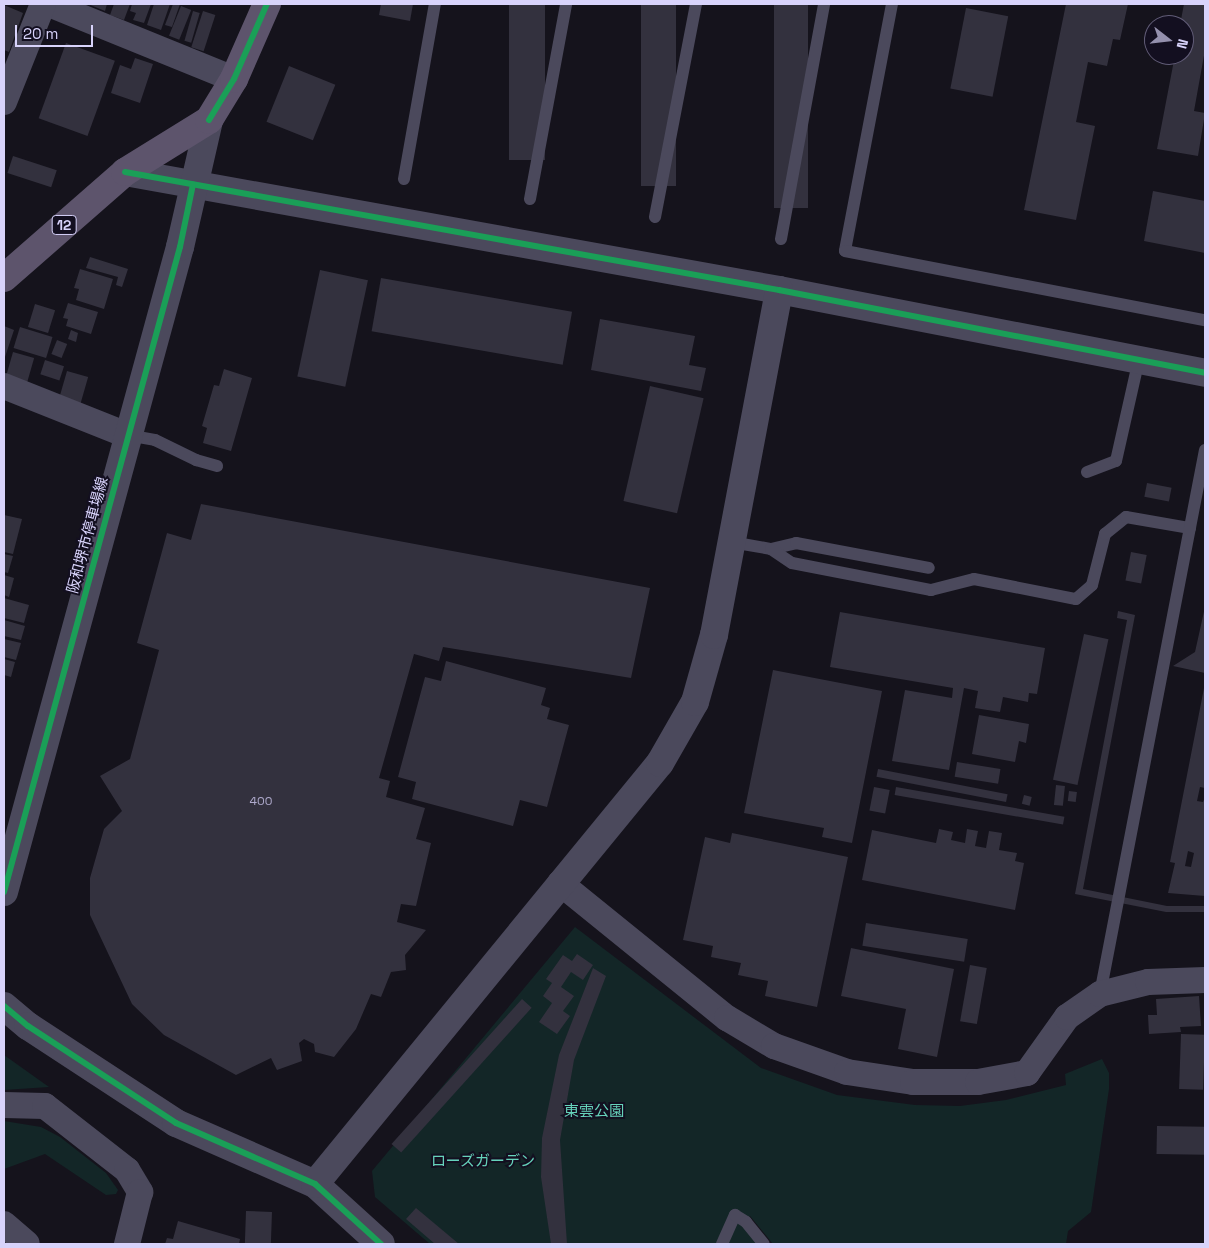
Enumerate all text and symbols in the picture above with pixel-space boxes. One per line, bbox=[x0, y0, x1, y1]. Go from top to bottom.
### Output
scale bar bbox=[18, 15, 95, 47]
north arrow bbox=[1144, 15, 1194, 65]
text: 20 m bbox=[23, 24, 58, 43]
text: N bbox=[1173, 37, 1192, 51]
road number: 12 bbox=[52, 214, 76, 236]
street label: 阪和堺市停車場線 bbox=[63, 475, 111, 595]
house number: 400 bbox=[250, 795, 272, 809]
park label: 東雲公園 bbox=[564, 1102, 624, 1120]
park label: ローズガーデン bbox=[431, 1152, 535, 1170]

